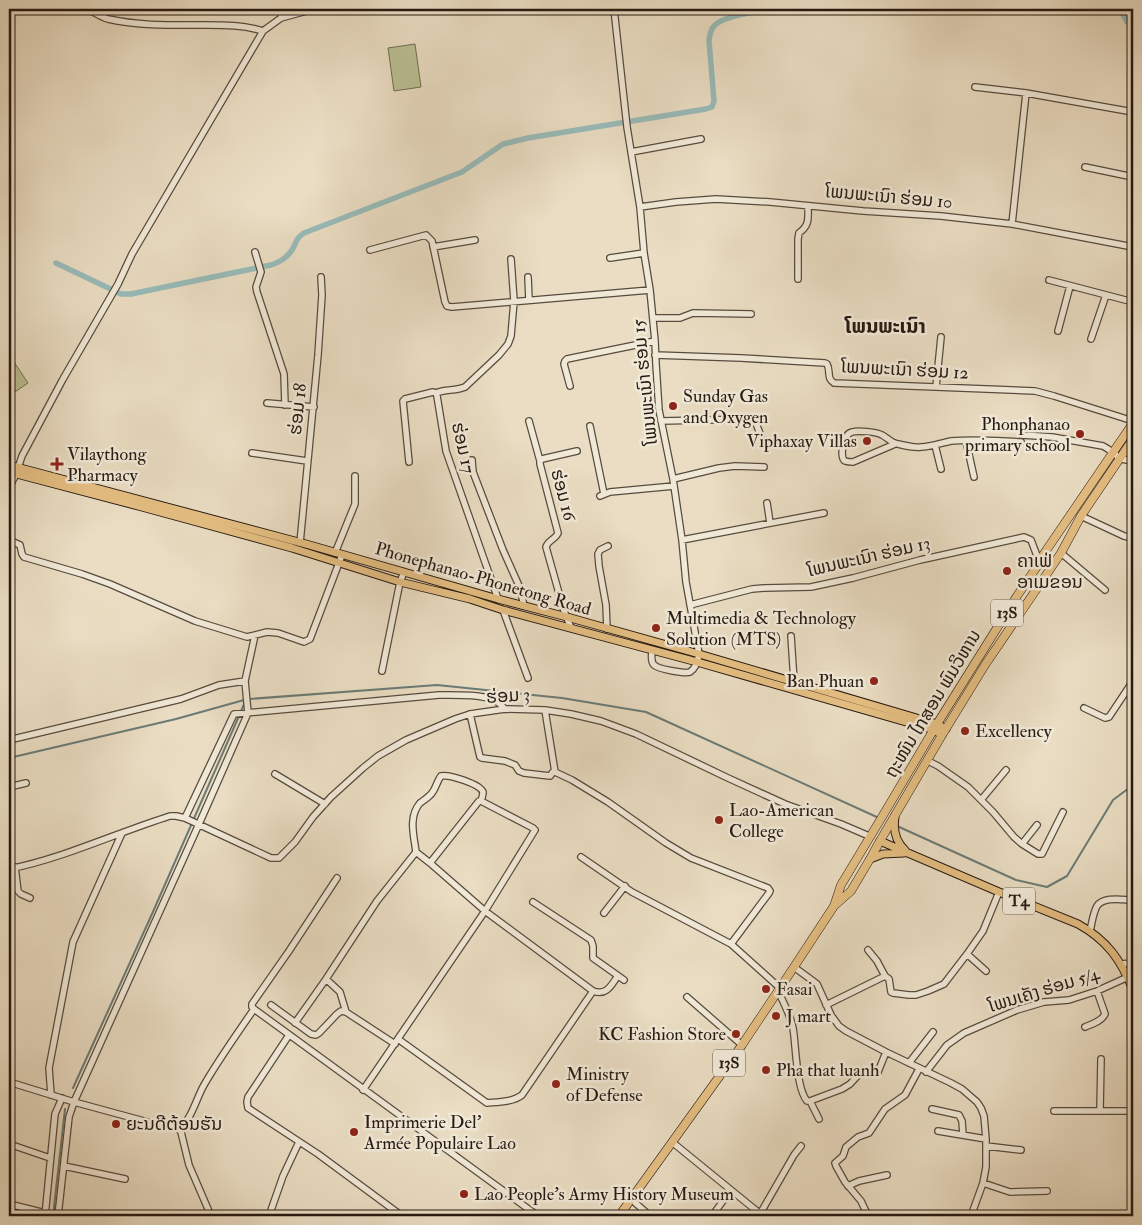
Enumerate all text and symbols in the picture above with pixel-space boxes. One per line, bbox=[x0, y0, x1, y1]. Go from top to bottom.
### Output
street label: ໂພນພະເນົາ ຮ່ອມ 10 bbox=[823, 180, 954, 214]
district label: ໂພນພະເນົາ bbox=[843, 314, 926, 339]
street label: ໂພນພະເນົາ ຮ່ອມ 15 bbox=[627, 318, 663, 447]
street label: ໂພນພະເນົາ ຮ່ອມ 12 bbox=[840, 355, 969, 385]
street label: ຮ່ອມ 18 bbox=[284, 382, 312, 436]
place label: Sunday Gas and Oxygen bbox=[683, 385, 768, 429]
marker: Sunday Gas and Oxygen bbox=[667, 400, 679, 412]
place label: Phonphanao primary school bbox=[964, 413, 1070, 457]
street label: ຮ່ອມ 17 bbox=[446, 420, 480, 476]
marker: Phonphanao primary school bbox=[1074, 428, 1086, 440]
place label: Viphaxay Villas bbox=[747, 430, 857, 453]
marker: Viphaxay Villas bbox=[861, 435, 873, 447]
place label: Vilaythong Pharmacy bbox=[67, 443, 147, 487]
marker: Vilaythong Pharmacy bbox=[51, 458, 63, 470]
street label: ຮ່ອມ 16 bbox=[545, 467, 581, 524]
street label: ໂພນພະເນົາ ຮ່ອມ 13 bbox=[804, 532, 933, 583]
street label: Phonephanao-Phonetong Road bbox=[372, 537, 594, 621]
place label: ຄາເຟ່ ອາເມຂອນ bbox=[1017, 550, 1083, 594]
marker: ຄາເຟ່ ອາເມຂອນ bbox=[1001, 565, 1013, 577]
road number: 13S bbox=[991, 600, 1023, 626]
place label: Multimedia & Technology Solution (MTS) bbox=[666, 607, 857, 651]
marker: Multimedia & Technology Solution (MTS) bbox=[650, 622, 662, 634]
street label: ຖະໜົນ ໄກສອນ ພົມວິຫານ bbox=[880, 626, 986, 782]
place label: Ban Phuan bbox=[786, 670, 864, 693]
marker: Ban Phuan bbox=[868, 675, 880, 687]
street label: ຮ່ອມ 3 bbox=[485, 683, 531, 709]
place label: Excellency bbox=[975, 720, 1053, 743]
marker: Excellency bbox=[959, 725, 971, 737]
place label: Lao-American College bbox=[729, 799, 834, 843]
marker: Lao-American College bbox=[713, 814, 725, 826]
road number: T4 bbox=[1003, 888, 1035, 914]
street label: ໂພນເຄັງ ຮ່ອມ 5/4 bbox=[985, 962, 1103, 1018]
place label: Fasai bbox=[776, 978, 813, 1001]
marker: Fasai bbox=[760, 983, 772, 995]
place label: J mart bbox=[785, 1005, 831, 1028]
marker: J mart bbox=[770, 1010, 782, 1022]
place label: KC Fashion Store bbox=[598, 1023, 726, 1046]
marker: KC Fashion Store bbox=[730, 1028, 742, 1040]
road number: 13S bbox=[713, 1050, 745, 1076]
place label: Pha that luanh bbox=[776, 1059, 880, 1082]
place label: Ministry of Defense bbox=[566, 1063, 643, 1107]
marker: Pha that luanh bbox=[760, 1064, 772, 1076]
marker: Ministry of Defense bbox=[550, 1078, 562, 1090]
place label: Imprimerie Del' Armée Populaire Lao bbox=[363, 1111, 516, 1155]
place label: ຍະນດີຕ້ອນຮັນ bbox=[126, 1113, 222, 1136]
marker: ຍະນດີຕ້ອນຮັນ bbox=[110, 1118, 122, 1130]
marker: Imprimerie Del' Armée Populaire Lao bbox=[348, 1126, 360, 1138]
place label: Lao People's Army History Museum bbox=[474, 1183, 734, 1206]
marker: Lao People's Army History Museum bbox=[458, 1188, 470, 1200]

